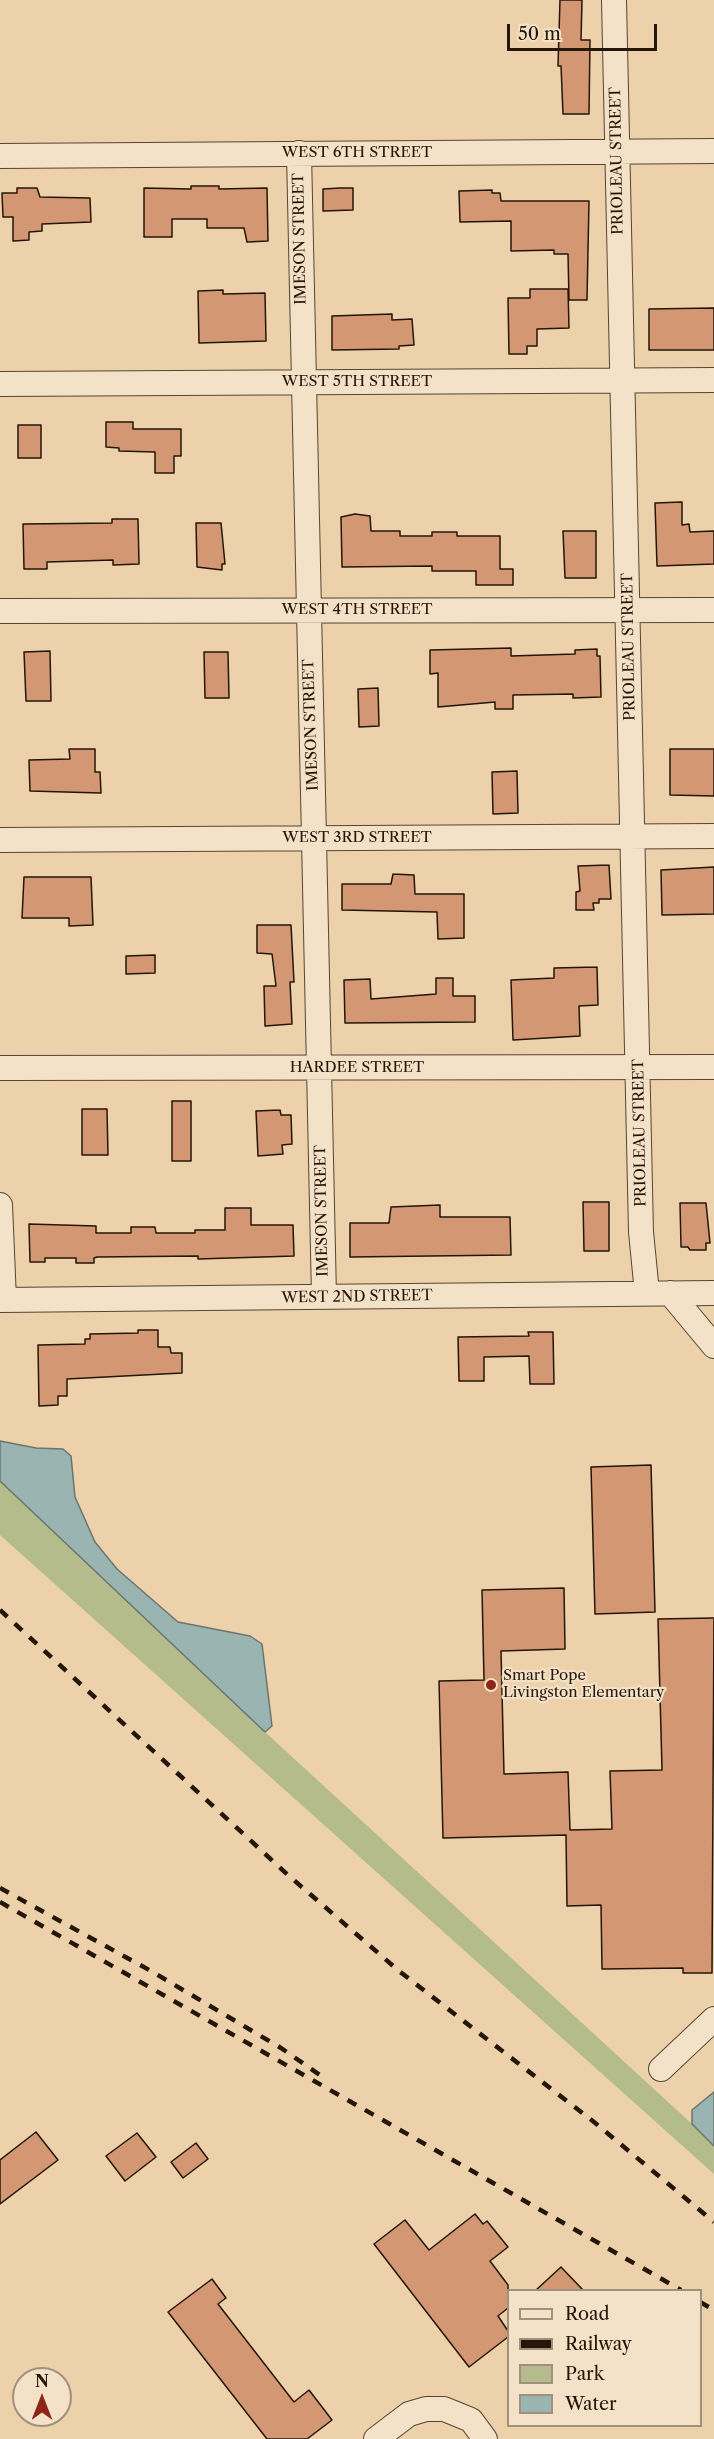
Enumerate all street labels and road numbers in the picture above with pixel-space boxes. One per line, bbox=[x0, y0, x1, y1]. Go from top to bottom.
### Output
street label: PRIOLEAU STREET bbox=[607, 87, 627, 235]
street label: WEST 6TH STREET bbox=[282, 144, 432, 162]
street label: IMESON STREET bbox=[290, 173, 310, 305]
street label: WEST 5TH STREET bbox=[282, 373, 432, 391]
street label: PRIOLEAU STREET bbox=[619, 573, 639, 721]
street label: WEST 4TH STREET bbox=[282, 601, 432, 619]
street label: IMESON STREET bbox=[300, 659, 322, 791]
street label: WEST 3RD STREET bbox=[282, 829, 432, 847]
street label: HARDEE STREET bbox=[290, 1059, 424, 1077]
street label: PRIOLEAU STREET bbox=[630, 1059, 650, 1207]
street label: IMESON STREET bbox=[312, 1145, 332, 1277]
street label: WEST 2ND STREET bbox=[281, 1287, 433, 1307]

